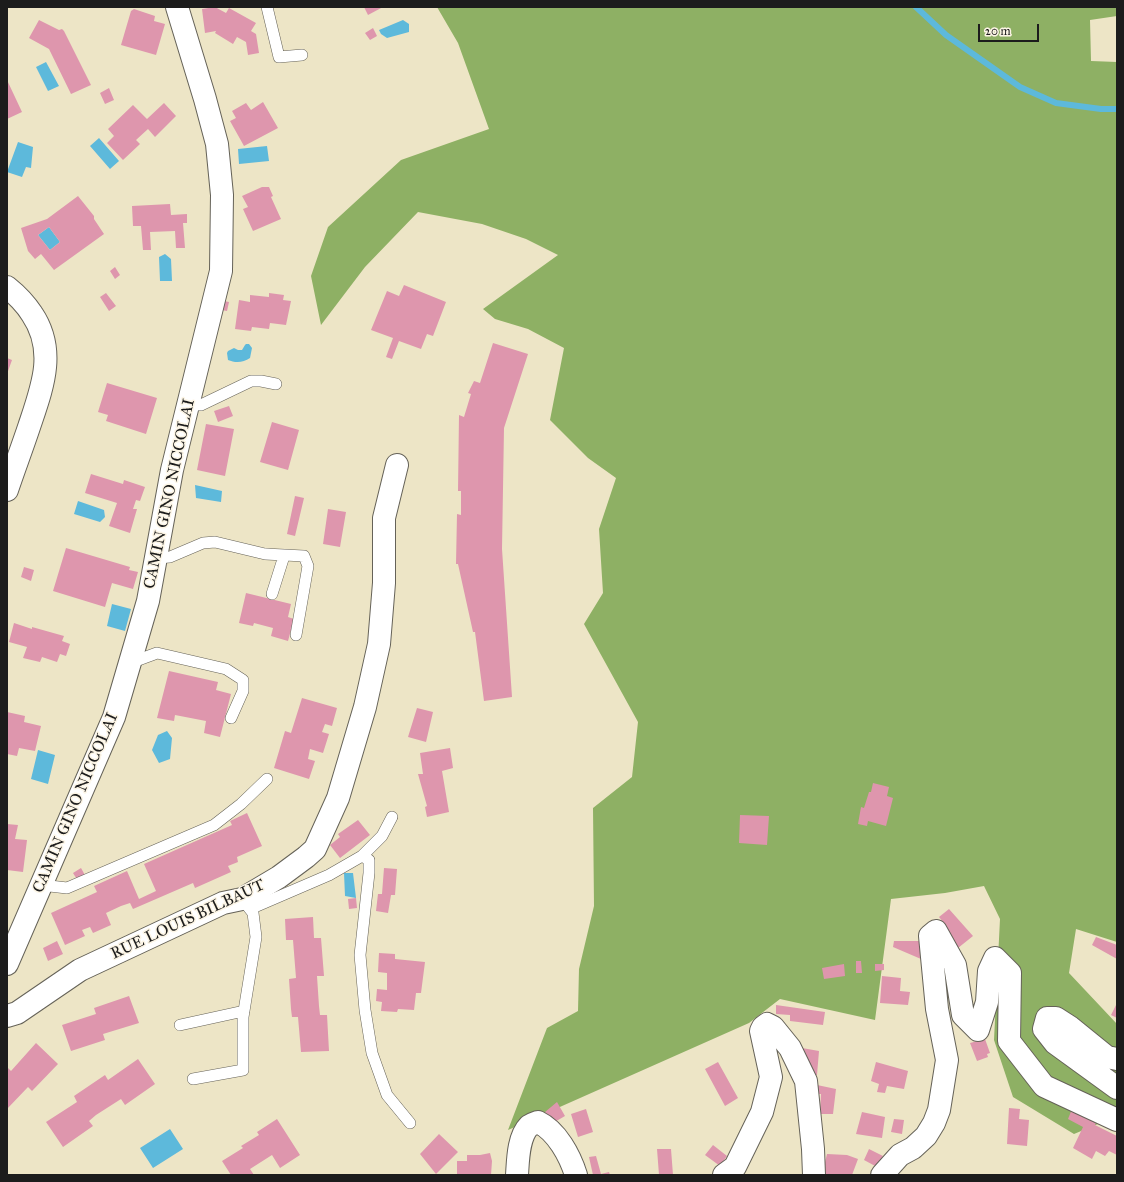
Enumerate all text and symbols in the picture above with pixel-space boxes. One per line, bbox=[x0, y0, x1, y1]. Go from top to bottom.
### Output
scale bar bbox=[980, 16, 1041, 42]
text: 20 m bbox=[985, 24, 1011, 38]
street label: CAMIN GINO NICCOLAI bbox=[140, 397, 200, 591]
street label: CAMIN GINO NICCOLAI bbox=[29, 710, 123, 896]
street label: RUE LOUIS BILBAUT bbox=[108, 876, 268, 964]

